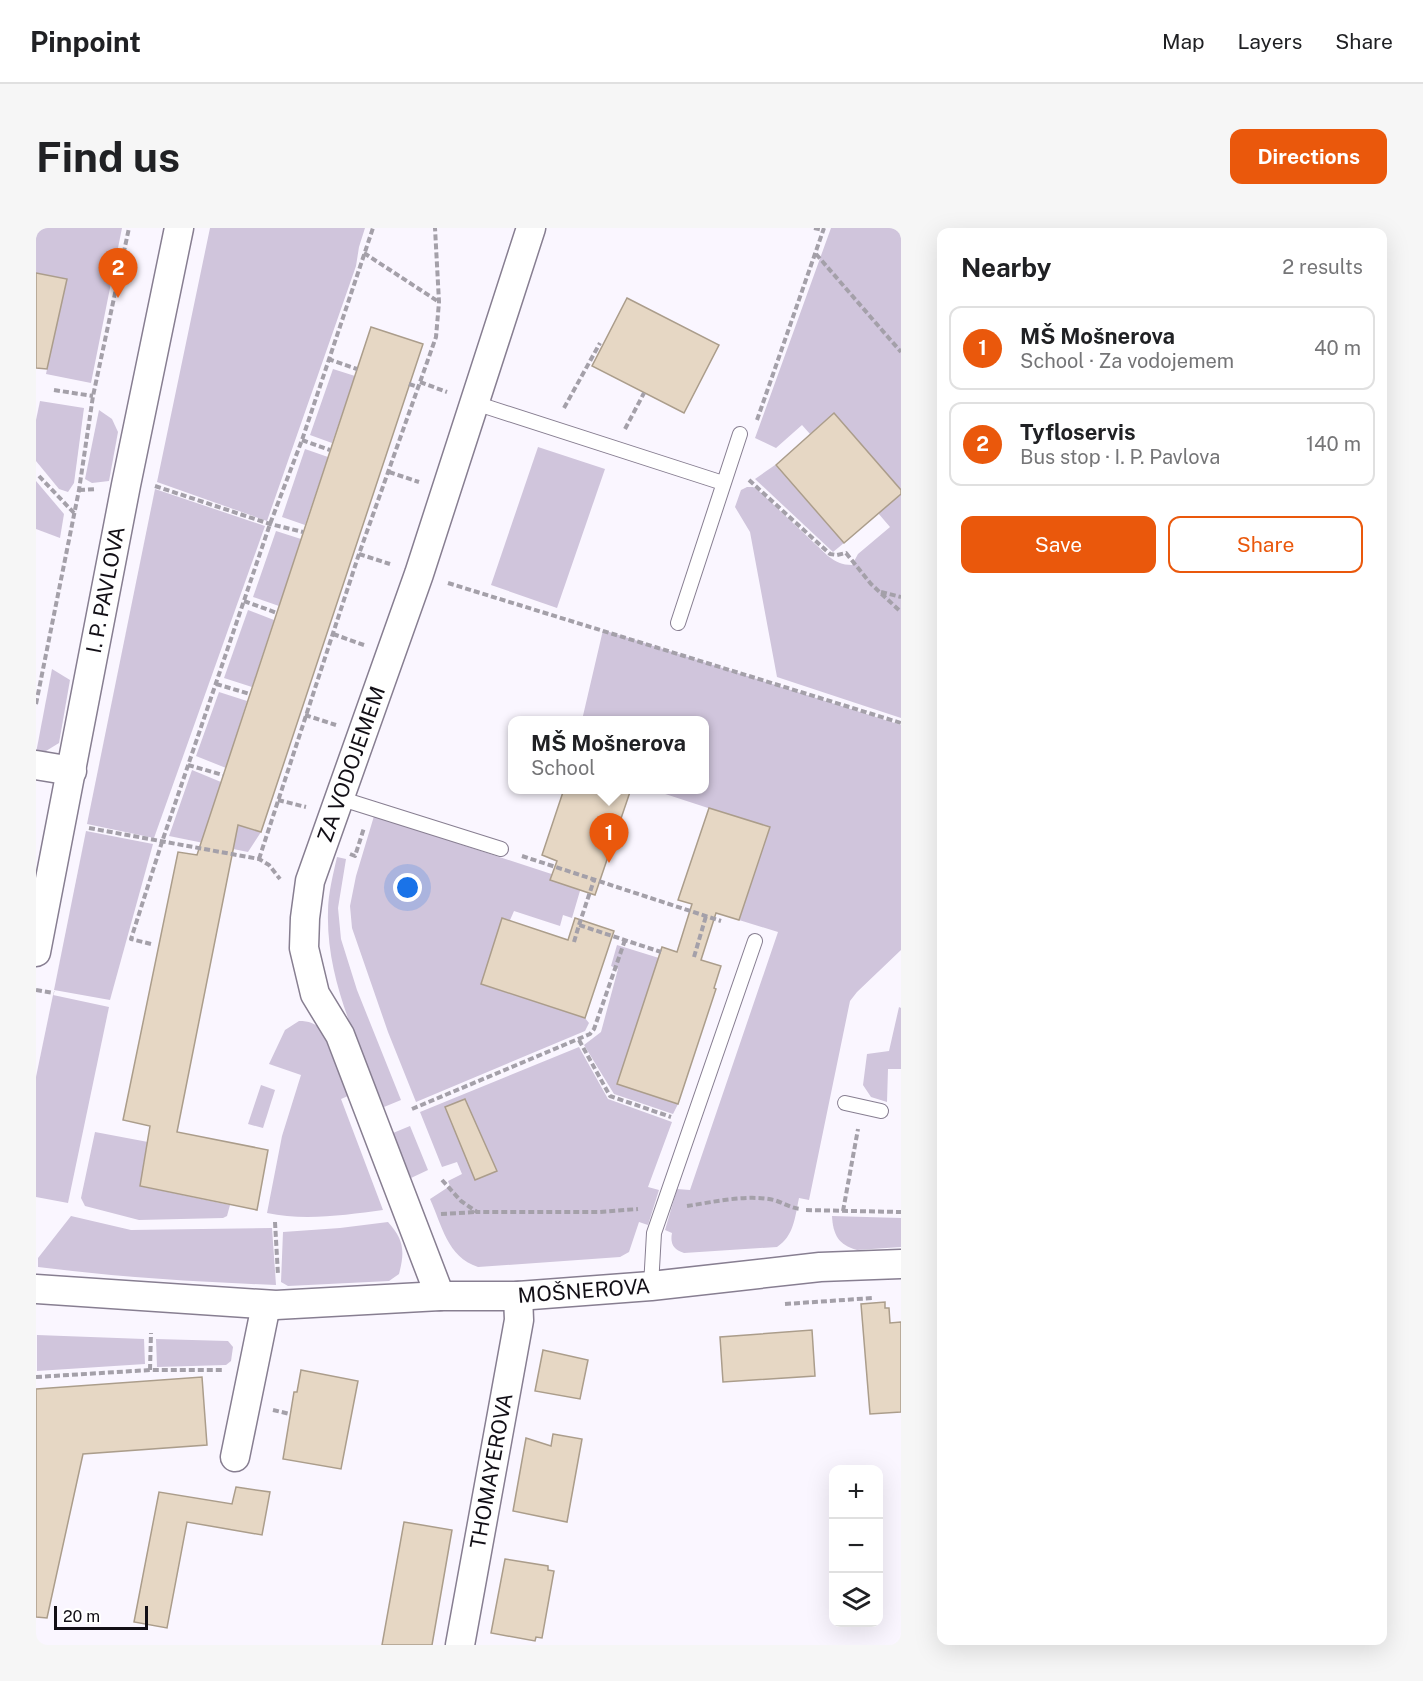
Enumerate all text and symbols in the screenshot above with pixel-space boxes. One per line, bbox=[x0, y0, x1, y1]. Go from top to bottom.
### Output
text: Pinpoint bbox=[30, 25, 141, 58]
text: Map bbox=[1162, 29, 1205, 54]
text: Layers bbox=[1238, 29, 1302, 54]
text: Share bbox=[1335, 29, 1393, 54]
button: Directions bbox=[1230, 129, 1387, 184]
text: Find us bbox=[36, 132, 180, 181]
pin: 2 bbox=[98, 248, 137, 298]
text: Nearby bbox=[961, 252, 1051, 283]
text: 2 results bbox=[1282, 255, 1363, 279]
text: MŠ Mošnerova bbox=[1020, 323, 1175, 349]
text: 1 bbox=[978, 336, 987, 360]
text: 40 m bbox=[1314, 336, 1361, 360]
text: School · Za vodojemem bbox=[1020, 349, 1234, 373]
text: Tyfloservis bbox=[1020, 419, 1136, 445]
text: 2 bbox=[976, 432, 989, 456]
text: 140 m bbox=[1306, 432, 1361, 456]
text: Bus stop · I. P. Pavlova bbox=[1020, 445, 1220, 469]
button: Save bbox=[961, 516, 1156, 573]
button: Share bbox=[1168, 516, 1363, 573]
street label: I. P. PAVLOVA bbox=[81, 524, 130, 655]
street label: ZA VODOJEMEM bbox=[312, 683, 390, 845]
popup bbox=[508, 716, 709, 794]
text: MŠ Mošnerova bbox=[531, 730, 686, 756]
text: School bbox=[531, 756, 595, 780]
pin: 1 bbox=[590, 814, 628, 863]
your location bbox=[393, 873, 422, 902]
street label: MOŠNEROVA bbox=[517, 1273, 651, 1308]
street label: THOMAYEROVA bbox=[465, 1391, 518, 1551]
map controls bbox=[829, 1465, 883, 1627]
button: + bbox=[829, 1465, 883, 1519]
button: − bbox=[829, 1519, 883, 1573]
button: layers bbox=[829, 1573, 883, 1627]
scale bar bbox=[54, 1603, 148, 1630]
text: 20 m bbox=[63, 1607, 100, 1626]

